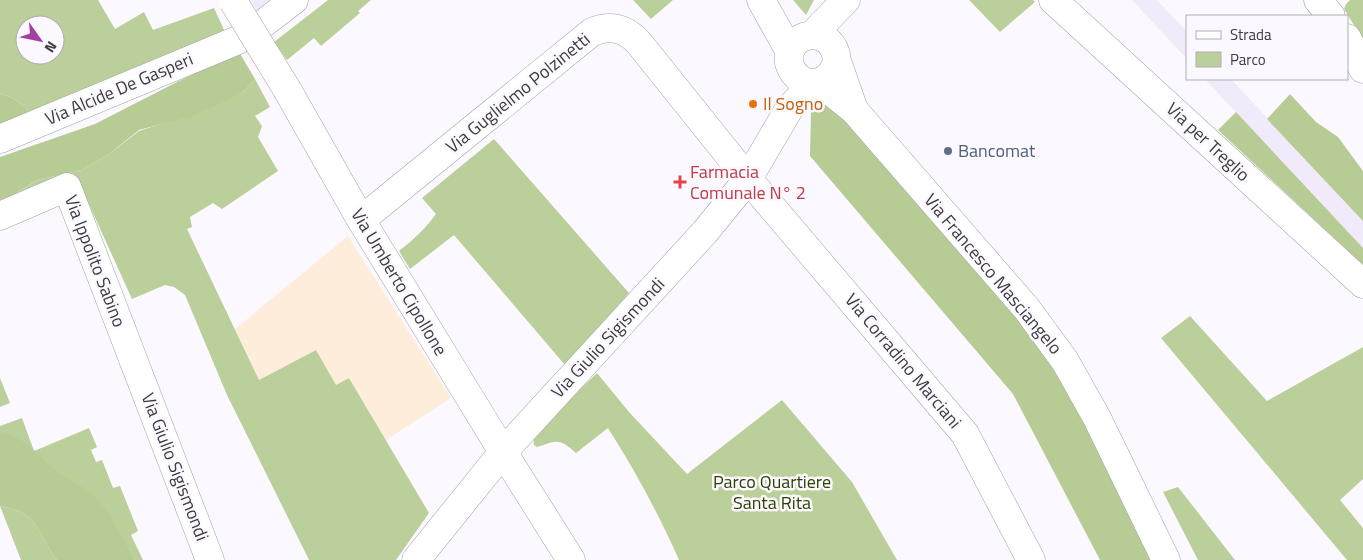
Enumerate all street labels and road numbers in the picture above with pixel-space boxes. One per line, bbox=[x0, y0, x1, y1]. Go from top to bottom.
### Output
street label: Via Guglielmo Polzinetti bbox=[440, 26, 596, 159]
street label: Via Alcide De Gasperi bbox=[41, 45, 197, 132]
street label: Via per Treglio bbox=[1160, 96, 1256, 188]
street label: Via Francesco Masciangelo bbox=[918, 187, 1069, 360]
street label: Via Ippolito Sabino bbox=[58, 191, 133, 331]
street label: Via Umberto Cipollone bbox=[345, 203, 454, 361]
street label: Via Giulio Sigismondi bbox=[544, 271, 671, 404]
street label: Via Corradino Marciani bbox=[839, 287, 968, 434]
street label: Via Giulio Sigismondi bbox=[135, 389, 216, 545]

